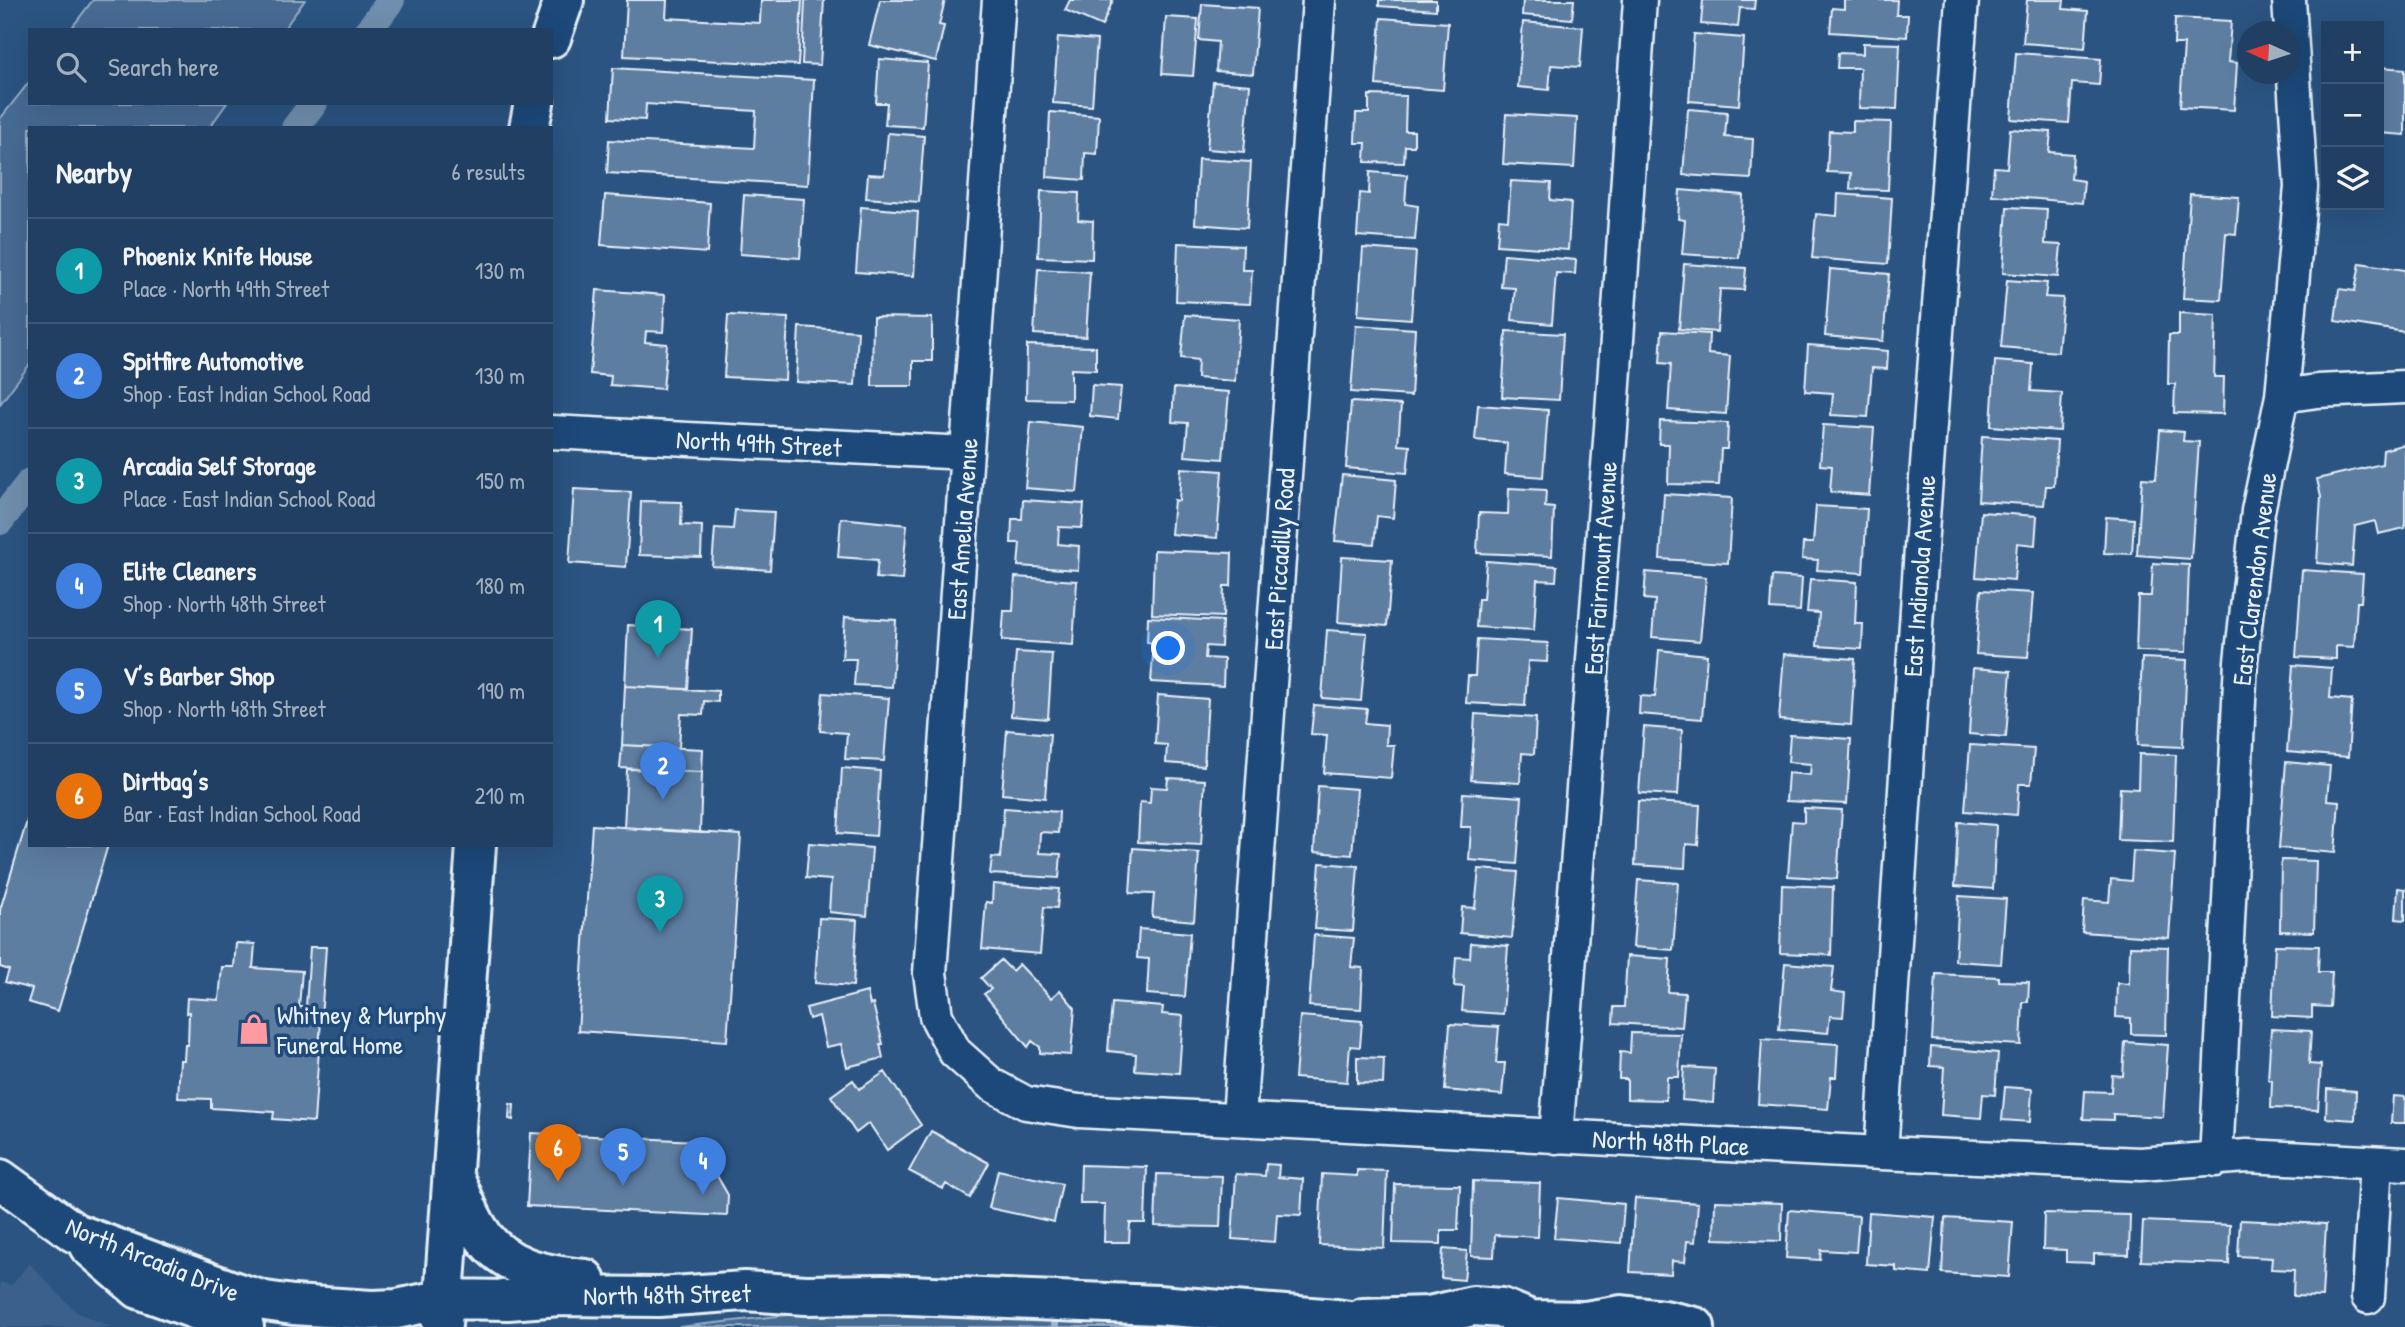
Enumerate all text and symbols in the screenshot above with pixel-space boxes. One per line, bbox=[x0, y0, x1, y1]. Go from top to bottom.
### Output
north arrow bbox=[2237, 21, 2300, 84]
map controls bbox=[2321, 21, 2384, 210]
button: + bbox=[2321, 21, 2384, 84]
search box bbox=[28, 28, 553, 105]
icon: search bbox=[52, 48, 90, 86]
text: Search here bbox=[108, 49, 219, 84]
button: − bbox=[2321, 84, 2384, 147]
button: layers bbox=[2321, 147, 2384, 210]
text: Nearby bbox=[56, 152, 132, 192]
text: 6 results bbox=[452, 156, 525, 187]
text: Phoenix Knife House bbox=[123, 238, 313, 273]
text: 1 bbox=[75, 255, 83, 286]
text: 130 m bbox=[475, 255, 525, 286]
text: Place · North 49th Street bbox=[123, 273, 329, 304]
text: Spitfire Automotive bbox=[123, 343, 304, 378]
text: 2 bbox=[74, 360, 84, 391]
text: 130 m bbox=[475, 360, 525, 391]
text: Shop · East Indian School Road bbox=[123, 378, 370, 409]
street label: North 49th Street bbox=[675, 421, 844, 465]
street label: East Amelia Avenue bbox=[938, 437, 986, 621]
text: Arcadia Self Storage bbox=[123, 448, 316, 483]
street label: East Fairmount Avenue bbox=[1575, 460, 1625, 676]
text: 3 bbox=[74, 465, 84, 496]
text: 150 m bbox=[476, 465, 525, 496]
street label: East Piccadilly Road bbox=[1255, 467, 1303, 651]
street label: East Clarendon Avenue bbox=[2224, 470, 2284, 688]
street label: East Indianola Avenue bbox=[1895, 474, 1943, 678]
text: Place · East Indian School Road bbox=[123, 483, 375, 514]
text: Elite Cleaners bbox=[123, 553, 256, 588]
text: 4 bbox=[75, 570, 83, 601]
text: 180 m bbox=[475, 570, 525, 601]
text: Shop · North 48th Street bbox=[123, 588, 326, 619]
pin: 1 bbox=[635, 600, 681, 658]
your location bbox=[1151, 631, 1185, 665]
text: V’s Barber Shop bbox=[123, 658, 274, 693]
text: 5 bbox=[74, 675, 84, 706]
text: 190 m bbox=[477, 675, 525, 706]
text: Shop · North 48th Street bbox=[123, 693, 326, 724]
pin: 2 bbox=[640, 742, 686, 800]
text: Dirtbag’s bbox=[123, 763, 208, 798]
text: 6 bbox=[74, 780, 84, 811]
text: 210 m bbox=[475, 780, 525, 811]
text: Bar · East Indian School Road bbox=[123, 798, 360, 829]
pin: 3 bbox=[637, 875, 683, 933]
place label: Whitney & Murphy Funeral Home bbox=[276, 997, 446, 1062]
shop icon: Whitney & Murphy Funeral Home bbox=[237, 1012, 271, 1046]
street label: North 48th Place bbox=[1592, 1120, 1750, 1164]
pin: 6 bbox=[535, 1124, 581, 1182]
pin: 5 bbox=[600, 1128, 646, 1186]
pin: 4 bbox=[680, 1137, 726, 1195]
street label: North Arcadia Drive bbox=[61, 1208, 245, 1310]
street label: North 48th Street bbox=[583, 1275, 752, 1313]

